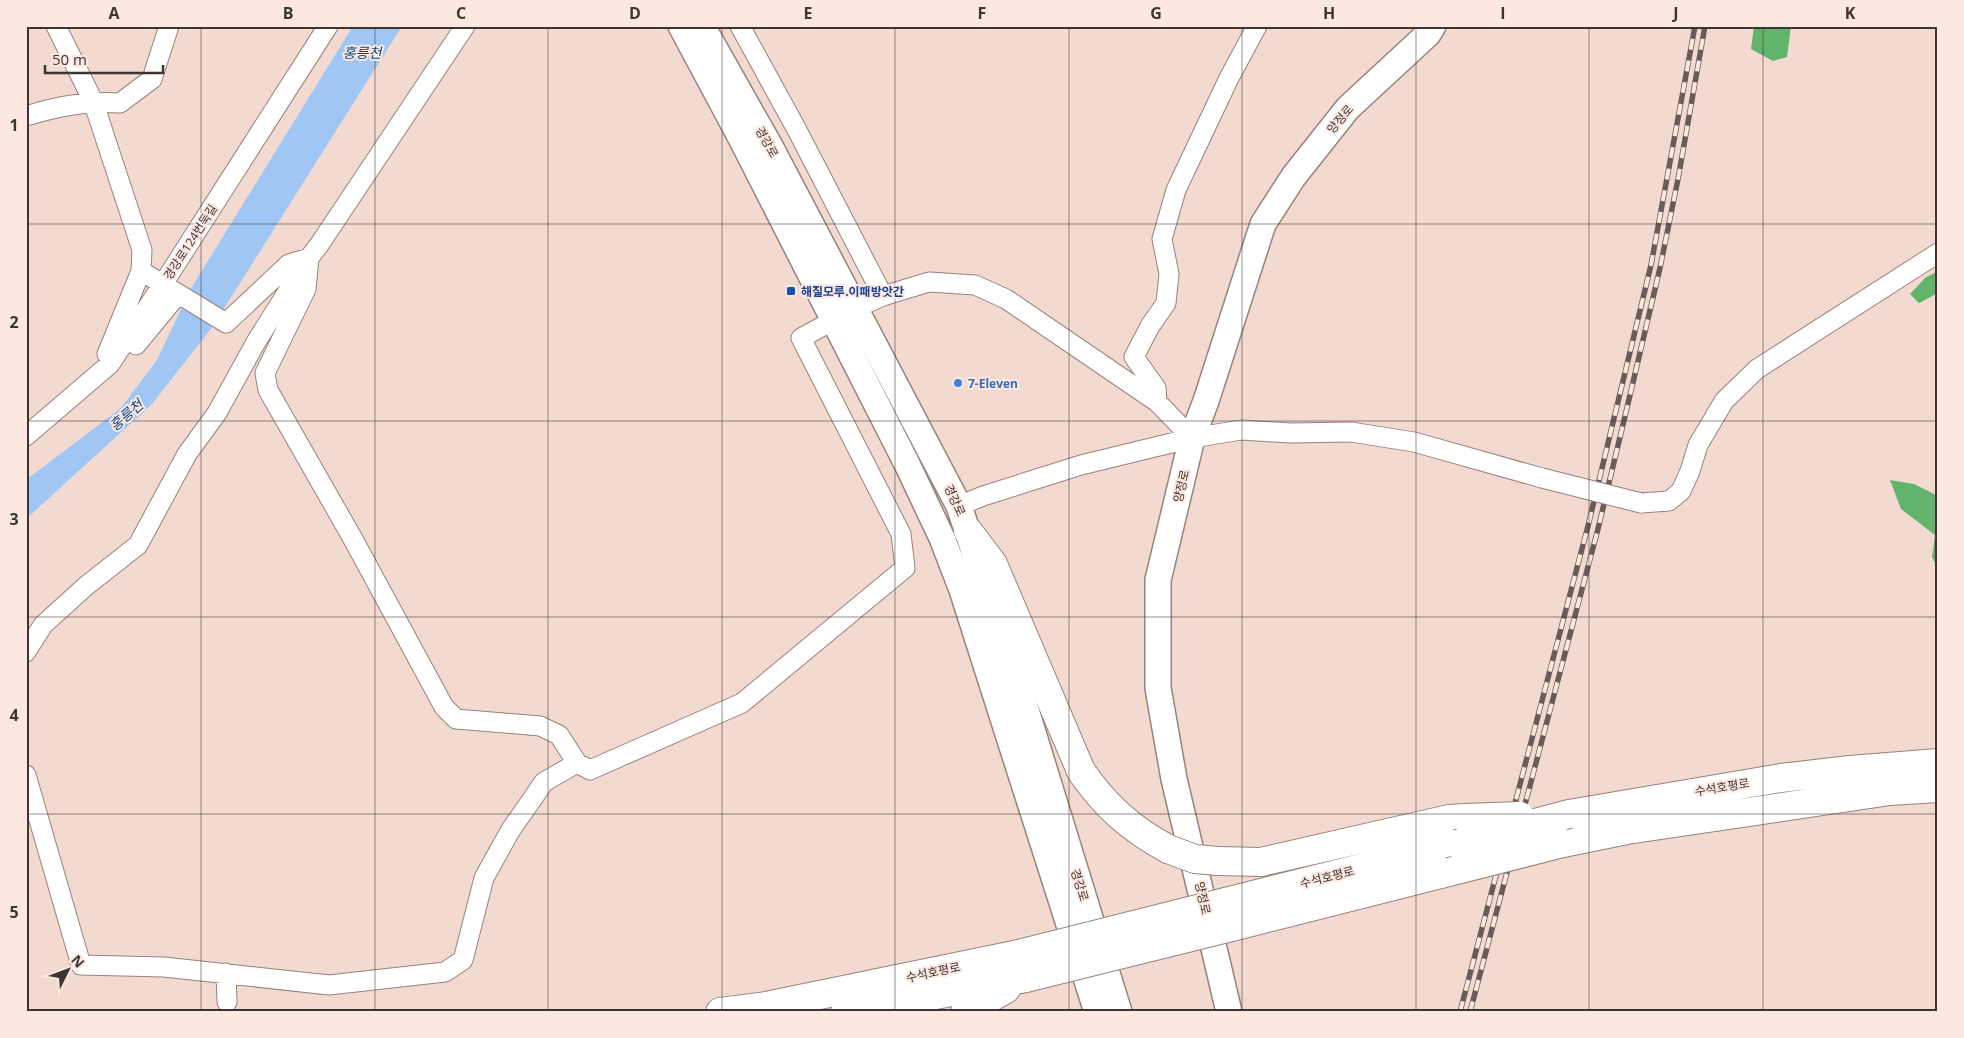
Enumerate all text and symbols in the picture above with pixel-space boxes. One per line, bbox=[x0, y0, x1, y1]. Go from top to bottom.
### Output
text: A bbox=[108, 2, 120, 24]
text: B bbox=[283, 2, 293, 24]
text: C bbox=[456, 2, 466, 24]
text: D bbox=[629, 2, 641, 24]
text: E bbox=[804, 2, 813, 24]
text: F bbox=[978, 2, 986, 24]
text: G bbox=[1150, 2, 1162, 24]
text: H bbox=[1323, 2, 1335, 24]
text: I bbox=[1500, 2, 1506, 24]
text: J bbox=[1671, 2, 1679, 24]
text: K bbox=[1845, 2, 1856, 24]
scale bar bbox=[45, 42, 162, 74]
water label: 홍릉천 bbox=[343, 43, 382, 62]
text: 50 m bbox=[52, 49, 87, 69]
street label: 양정로 bbox=[1323, 101, 1357, 137]
text: 1 bbox=[9, 114, 19, 136]
street label: 경강로 bbox=[752, 123, 782, 161]
street label: 경강로124번둑길 bbox=[159, 201, 221, 283]
place label: 해질모루.이패방앗간 bbox=[801, 283, 904, 300]
marker: 해질모루.이패방앗간 bbox=[785, 285, 797, 297]
text: 2 bbox=[9, 311, 19, 333]
place label: 7-Eleven bbox=[968, 375, 1018, 392]
marker: 7-Eleven bbox=[952, 377, 964, 389]
water label: 홍릉천 bbox=[105, 394, 148, 435]
street label: 양정로 bbox=[1169, 468, 1193, 504]
street label: 경강로 bbox=[940, 481, 970, 519]
text: 3 bbox=[9, 508, 19, 530]
text: 4 bbox=[9, 704, 19, 726]
street label: 수석호평로 bbox=[1693, 774, 1751, 800]
street label: 수석호평로 bbox=[1298, 862, 1356, 892]
street label: 경강로 bbox=[1067, 867, 1093, 903]
street label: 양정로 bbox=[1191, 880, 1215, 916]
text: 5 bbox=[9, 901, 19, 923]
north arrow bbox=[42, 946, 92, 996]
text: N bbox=[67, 950, 89, 972]
street label: 수석호평로 bbox=[904, 958, 962, 986]

